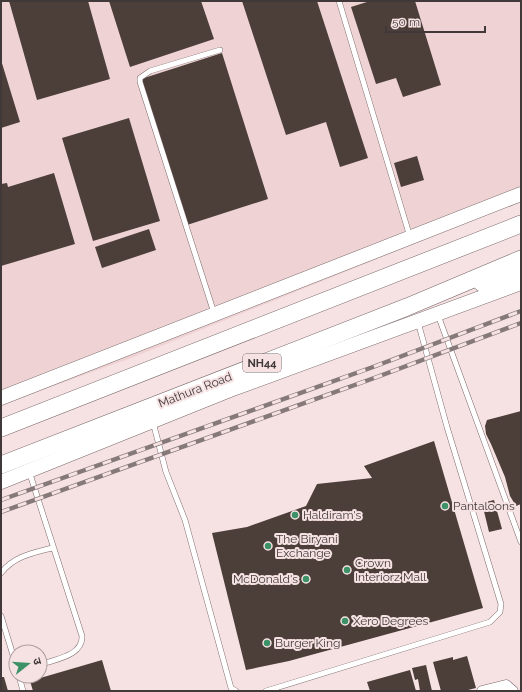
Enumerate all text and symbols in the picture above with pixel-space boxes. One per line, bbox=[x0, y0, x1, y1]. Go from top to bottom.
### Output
scale bar bbox=[386, 8, 485, 34]
text: 50 m bbox=[392, 15, 420, 29]
road number: NH44 bbox=[243, 354, 281, 372]
street label: Mathura Road bbox=[156, 370, 234, 410]
place label: Pantaloons bbox=[453, 499, 515, 513]
marker: Pantaloons bbox=[440, 501, 450, 511]
place label: Haldiram's bbox=[303, 508, 362, 522]
marker: Haldiram's bbox=[290, 510, 300, 520]
place label: The Biryani Exchange bbox=[276, 532, 338, 560]
marker: The Biryani Exchange bbox=[263, 541, 273, 551]
place label: Crown Interiorz Mall bbox=[355, 556, 427, 584]
marker: Crown Interiorz Mall bbox=[342, 565, 352, 575]
place label: McDonald's bbox=[233, 572, 298, 586]
marker: McDonald's bbox=[301, 574, 311, 584]
place label: Xero Degrees bbox=[353, 614, 429, 628]
marker: Xero Degrees bbox=[340, 616, 350, 626]
place label: Burger King bbox=[275, 636, 340, 650]
marker: Burger King bbox=[262, 638, 272, 648]
north arrow bbox=[8, 644, 48, 684]
text: उ bbox=[30, 656, 44, 667]

